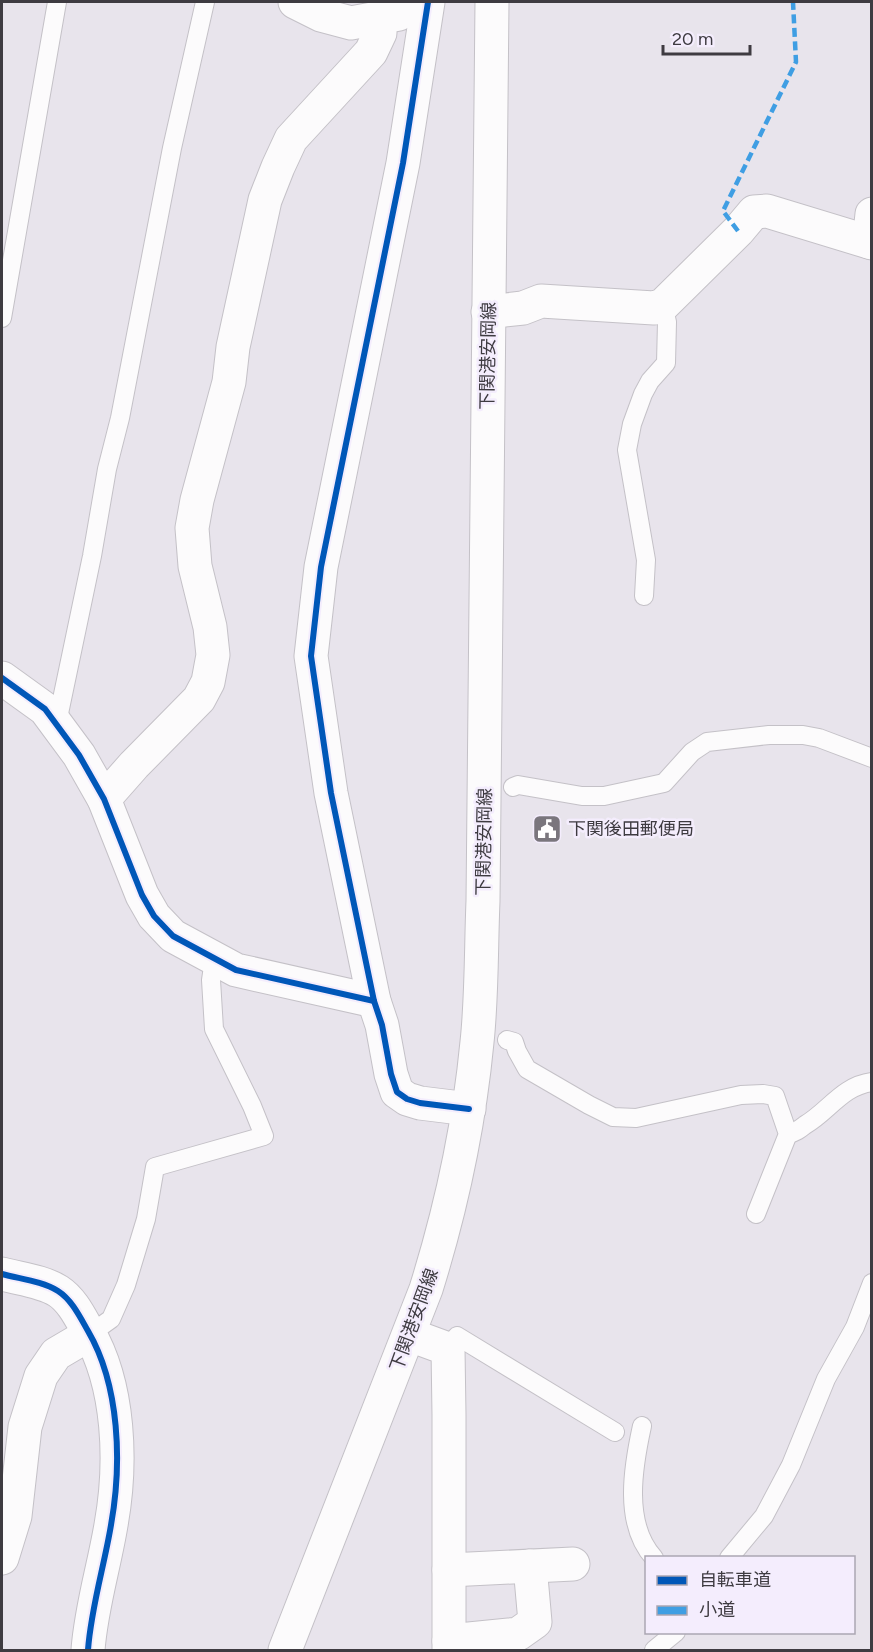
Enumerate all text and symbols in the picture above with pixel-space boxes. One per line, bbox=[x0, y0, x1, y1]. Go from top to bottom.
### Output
scale bar bbox=[663, 18, 750, 56]
text: 20 m bbox=[672, 28, 713, 50]
street label: 下関港安岡線 bbox=[476, 302, 500, 410]
street label: 下関港安岡線 bbox=[472, 788, 496, 896]
public building icon: 下関後田郵便局 bbox=[531, 813, 563, 845]
place label: 下関後田郵便局 bbox=[568, 818, 694, 840]
street label: 下関港安岡線 bbox=[385, 1265, 443, 1375]
legend bbox=[645, 1556, 855, 1634]
text: 自転車道 bbox=[699, 1569, 771, 1591]
text: 小道 bbox=[699, 1599, 735, 1621]

